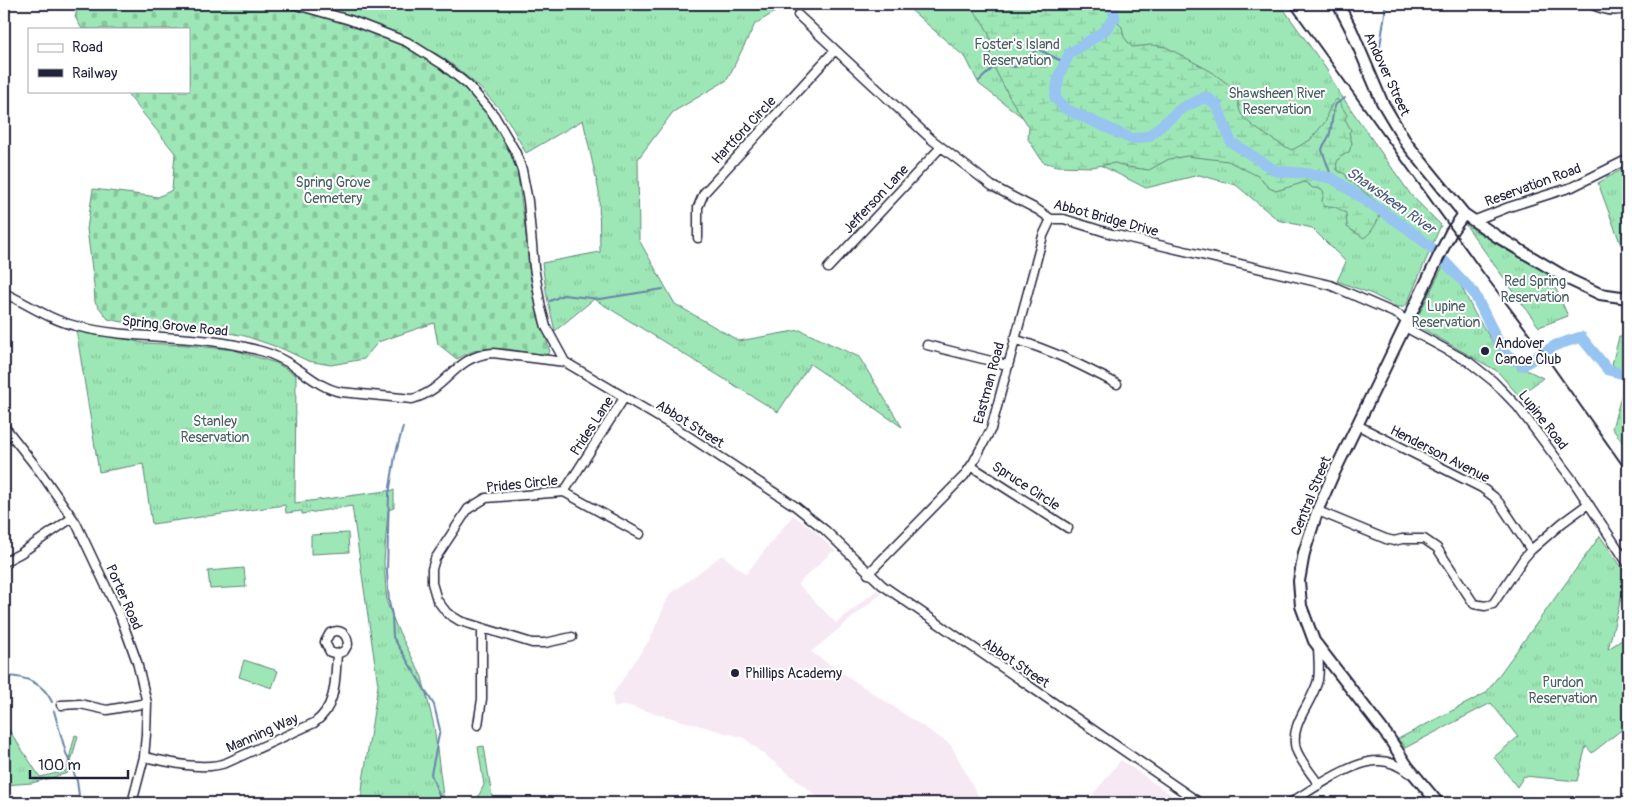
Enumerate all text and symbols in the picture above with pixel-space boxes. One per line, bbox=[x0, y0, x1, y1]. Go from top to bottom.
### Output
legend bbox=[28, 28, 190, 92]
street label: Andover Street bbox=[1360, 29, 1414, 119]
park label: Foster's Island Reservation bbox=[974, 36, 1060, 69]
text: Road bbox=[72, 38, 103, 57]
text: Railway bbox=[72, 64, 118, 83]
park label: Shawsheen River Reservation bbox=[1228, 85, 1326, 118]
street label: Hartford Circle bbox=[708, 93, 780, 167]
street label: Reservation Road bbox=[1483, 160, 1584, 210]
street label: Jefferson Lane bbox=[840, 161, 912, 237]
water label: Shawsheen River bbox=[1343, 163, 1440, 240]
park label: Spring Grove Cemetery bbox=[296, 174, 371, 207]
street label: Abbot Bridge Drive bbox=[1052, 196, 1160, 240]
park label: Red Spring Reservation bbox=[1501, 273, 1570, 306]
park label: Lupine Reservation bbox=[1412, 298, 1481, 331]
street label: Spring Grove Road bbox=[121, 312, 229, 340]
place label: Andover Canoe Club bbox=[1495, 335, 1561, 368]
street label: Eastman Road bbox=[970, 340, 1008, 426]
marker: Andover Canoe Club bbox=[1479, 345, 1491, 357]
street label: Lupine Road bbox=[1515, 387, 1572, 453]
street label: Prides Lane bbox=[567, 393, 617, 459]
street label: Abbot Street bbox=[653, 396, 727, 452]
park label: Stanley Reservation bbox=[181, 413, 250, 446]
street label: Henderson Avenue bbox=[1387, 422, 1493, 486]
street label: Central Street bbox=[1287, 453, 1335, 538]
street label: Spruce Circle bbox=[989, 458, 1063, 514]
street label: Prides Circle bbox=[485, 472, 559, 496]
street label: Porter Road bbox=[102, 562, 146, 632]
street label: Abbot Street bbox=[979, 634, 1053, 692]
place label: Phillips Academy bbox=[745, 665, 842, 682]
marker: Phillips Academy bbox=[729, 667, 741, 679]
park label: Purdon Reservation bbox=[1529, 674, 1598, 707]
street label: Manning Way bbox=[223, 710, 301, 756]
scale bar bbox=[30, 747, 128, 779]
text: 100 m bbox=[38, 756, 81, 775]

